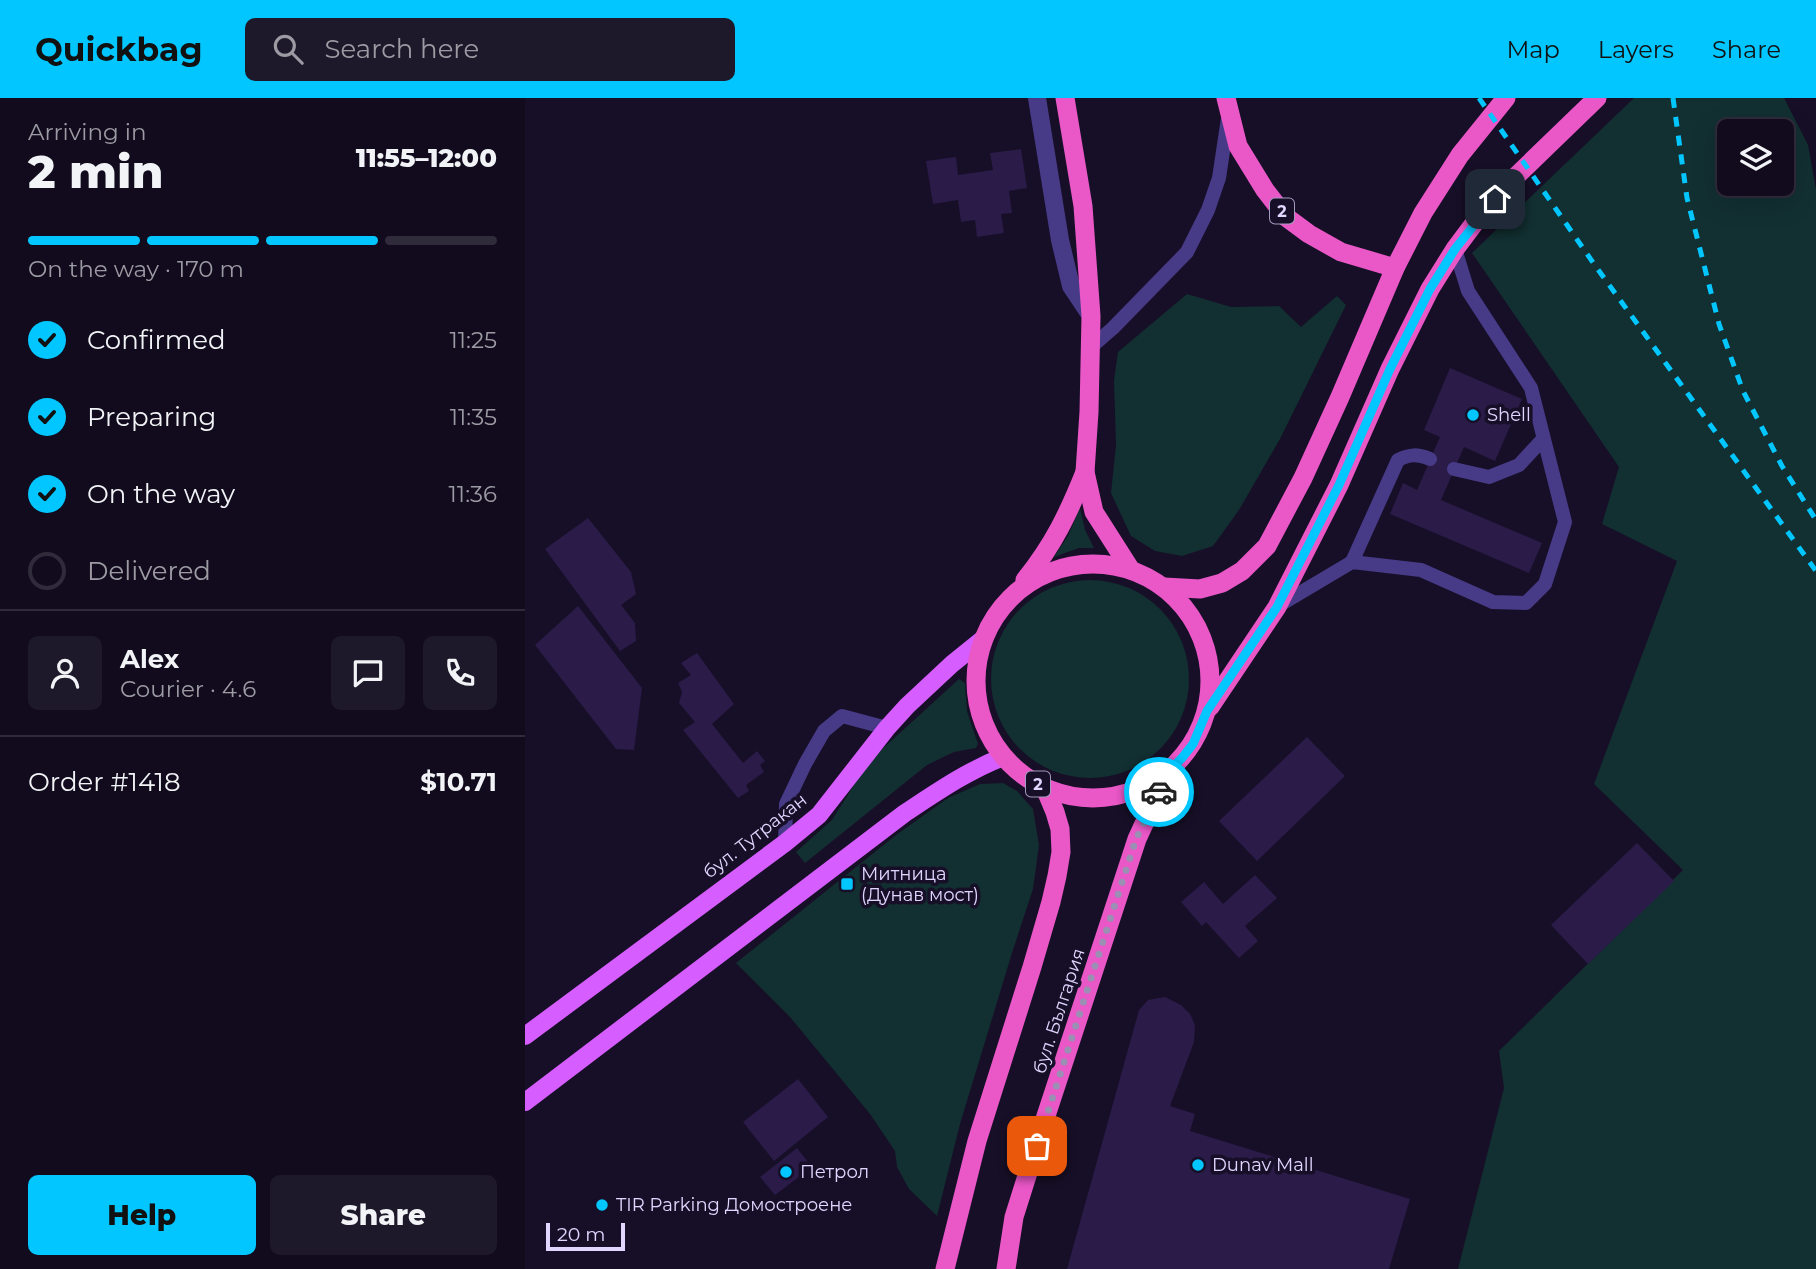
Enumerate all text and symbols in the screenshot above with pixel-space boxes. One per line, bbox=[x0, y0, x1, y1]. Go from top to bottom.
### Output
search box bbox=[245, 18, 735, 81]
text: Quickbag bbox=[35, 29, 203, 69]
icon: search bbox=[269, 30, 307, 68]
text: Search here bbox=[325, 33, 479, 65]
text: Map bbox=[1506, 35, 1560, 64]
text: Layers bbox=[1598, 35, 1674, 64]
text: Share bbox=[1712, 35, 1781, 64]
text: Arriving in bbox=[28, 118, 147, 146]
map controls bbox=[1717, 119, 1794, 196]
button: layers bbox=[1717, 119, 1794, 196]
text: 11:55–12:00 bbox=[356, 142, 497, 174]
text: 2 min bbox=[28, 143, 163, 200]
pin bbox=[1465, 169, 1525, 229]
icon: home bbox=[1476, 180, 1514, 218]
road number: 2 bbox=[1270, 198, 1294, 223]
text: On the way · 170 m bbox=[28, 255, 244, 283]
icon: check bbox=[28, 321, 66, 359]
text: Confirmed bbox=[87, 324, 226, 356]
text: 11:25 bbox=[449, 326, 497, 354]
icon: check bbox=[28, 398, 66, 436]
text: Preparing bbox=[87, 401, 216, 433]
text: 11:35 bbox=[450, 403, 497, 431]
place label: Shell bbox=[1487, 404, 1531, 426]
marker: Shell bbox=[1465, 407, 1481, 423]
icon: check bbox=[28, 475, 66, 513]
text: On the way bbox=[87, 478, 235, 510]
text: 11:36 bbox=[449, 480, 497, 508]
text: Delivered bbox=[87, 555, 211, 587]
button: person bbox=[28, 636, 102, 710]
button: chat bbox=[331, 636, 405, 710]
button: phone bbox=[423, 636, 497, 710]
text: Alex bbox=[120, 643, 179, 675]
text: Courier · 4.6 bbox=[120, 675, 256, 703]
courier bbox=[1124, 757, 1194, 827]
text: Order #1418 bbox=[28, 766, 180, 798]
text: $10.71 bbox=[420, 766, 497, 798]
road number: 2 bbox=[1026, 772, 1050, 796]
icon: car bbox=[1140, 773, 1178, 811]
street label: бул. Тутракан bbox=[699, 789, 811, 883]
place label: Митница (Дунав мост) bbox=[861, 863, 979, 906]
marker: Митница (Дунав мост) bbox=[839, 876, 855, 892]
street label: бул. България bbox=[1028, 946, 1090, 1076]
pin bbox=[1007, 1116, 1067, 1176]
icon: bag bbox=[1018, 1127, 1056, 1165]
place label: Dunav Mall bbox=[1212, 1154, 1314, 1176]
marker: Dunav Mall bbox=[1190, 1157, 1206, 1173]
place label: Петрол bbox=[800, 1161, 869, 1183]
marker: Петрол bbox=[778, 1164, 794, 1180]
button: Help bbox=[28, 1175, 256, 1255]
button: Share bbox=[270, 1175, 497, 1255]
place label: TIR Parking Домостроене bbox=[616, 1194, 852, 1216]
marker: TIR Parking Домостроене bbox=[594, 1197, 610, 1213]
scale bar bbox=[546, 1220, 625, 1252]
text: 20 m bbox=[557, 1223, 605, 1246]

